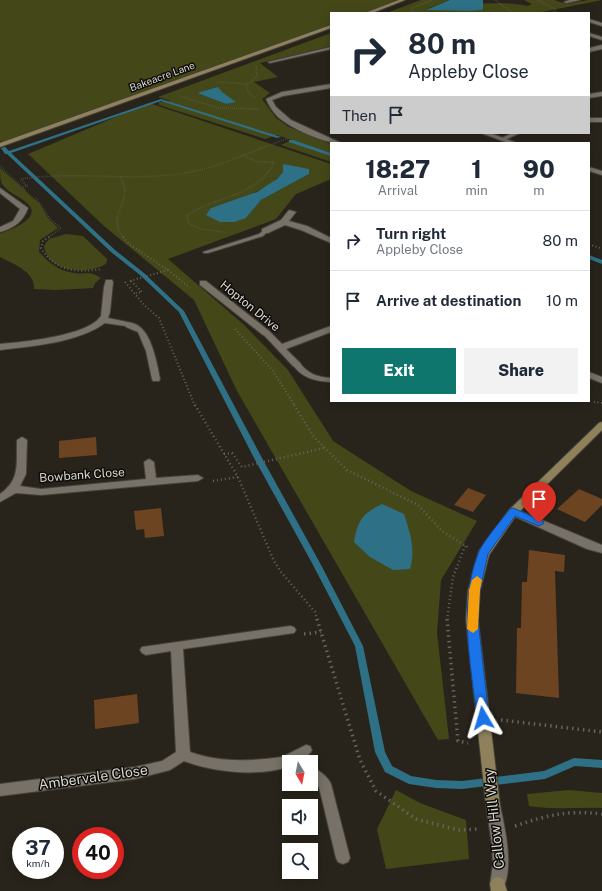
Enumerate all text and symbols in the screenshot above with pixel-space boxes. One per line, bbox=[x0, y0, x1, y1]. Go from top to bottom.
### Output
text: 80 m bbox=[408, 27, 476, 60]
icon: right bbox=[342, 28, 394, 80]
street label: Bakeacre Lane bbox=[128, 59, 197, 93]
text: Appleby Close bbox=[408, 61, 529, 82]
icon: arrive bbox=[385, 104, 407, 126]
text: Then bbox=[342, 107, 377, 124]
text: 18:27 bbox=[365, 155, 430, 183]
text: 1 bbox=[471, 155, 482, 183]
text: 90 bbox=[523, 155, 555, 183]
text: Arrival bbox=[378, 183, 418, 198]
text: min bbox=[466, 183, 488, 198]
text: m bbox=[533, 183, 544, 198]
text: Turn right bbox=[376, 225, 446, 242]
icon: right bbox=[342, 230, 364, 252]
text: 80 m bbox=[543, 232, 578, 249]
text: Appleby Close bbox=[376, 242, 463, 257]
street label: Hopton Drive bbox=[217, 278, 283, 334]
icon: arrive bbox=[342, 290, 364, 312]
text: Arrive at destination bbox=[376, 292, 521, 309]
text: 10 m bbox=[546, 292, 578, 309]
button: Exit bbox=[342, 348, 456, 394]
button: Share bbox=[464, 348, 578, 394]
street label: Bowbank Close bbox=[39, 465, 125, 485]
pin bbox=[522, 482, 556, 523]
icon: arrive bbox=[528, 488, 550, 510]
position arrow bbox=[462, 697, 504, 739]
north arrow bbox=[282, 755, 318, 791]
map controls bbox=[282, 755, 318, 879]
street label: Ambervale Close bbox=[37, 761, 149, 793]
street label: Callow Hill Way bbox=[481, 768, 507, 870]
button: sound bbox=[282, 799, 318, 835]
speed limit sign: 40 bbox=[72, 827, 124, 879]
text: 37 bbox=[25, 836, 51, 860]
button: search bbox=[282, 843, 318, 879]
text: km/h bbox=[26, 857, 50, 869]

